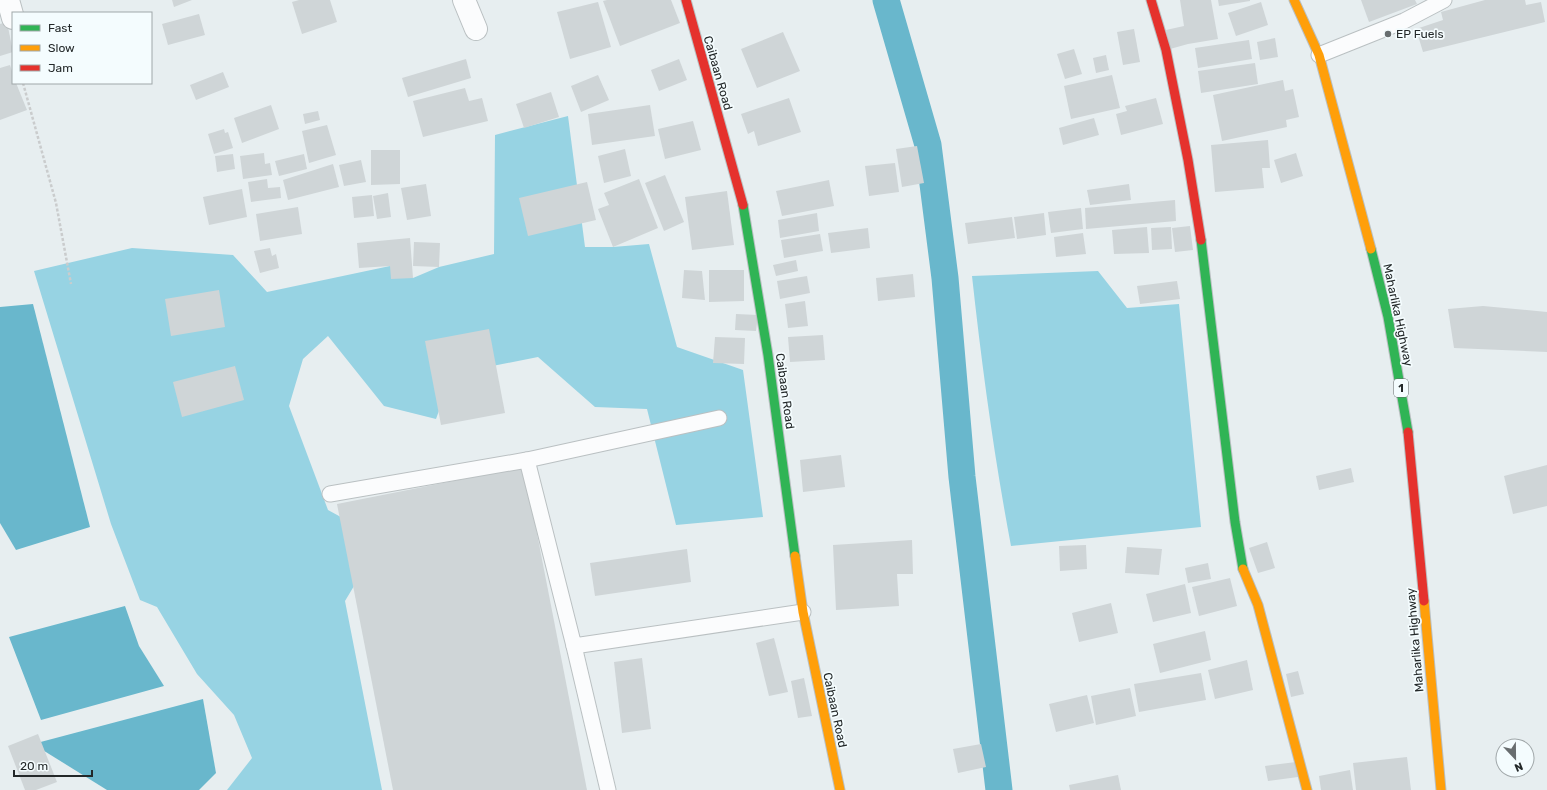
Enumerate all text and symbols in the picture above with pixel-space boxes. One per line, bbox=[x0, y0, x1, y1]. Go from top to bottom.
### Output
legend bbox=[12, 12, 152, 84]
text: Fast bbox=[48, 21, 72, 35]
place label: EP Fuels bbox=[1396, 27, 1444, 41]
marker: EP Fuels bbox=[1383, 29, 1393, 39]
street label: Caibaan Road bbox=[701, 34, 735, 112]
text: Slow bbox=[48, 41, 75, 55]
text: Jam bbox=[48, 61, 73, 75]
street label: Maharlika Highway bbox=[1380, 262, 1416, 368]
street label: Caibaan Road bbox=[773, 352, 797, 430]
road number: 1 bbox=[1394, 379, 1408, 397]
street label: Maharlika Highway bbox=[1403, 587, 1427, 693]
street label: Caibaan Road bbox=[820, 671, 850, 749]
north arrow bbox=[1495, 738, 1535, 778]
scale bar bbox=[14, 752, 92, 778]
text: 20 m bbox=[20, 759, 48, 773]
text: N bbox=[1512, 759, 1525, 774]

